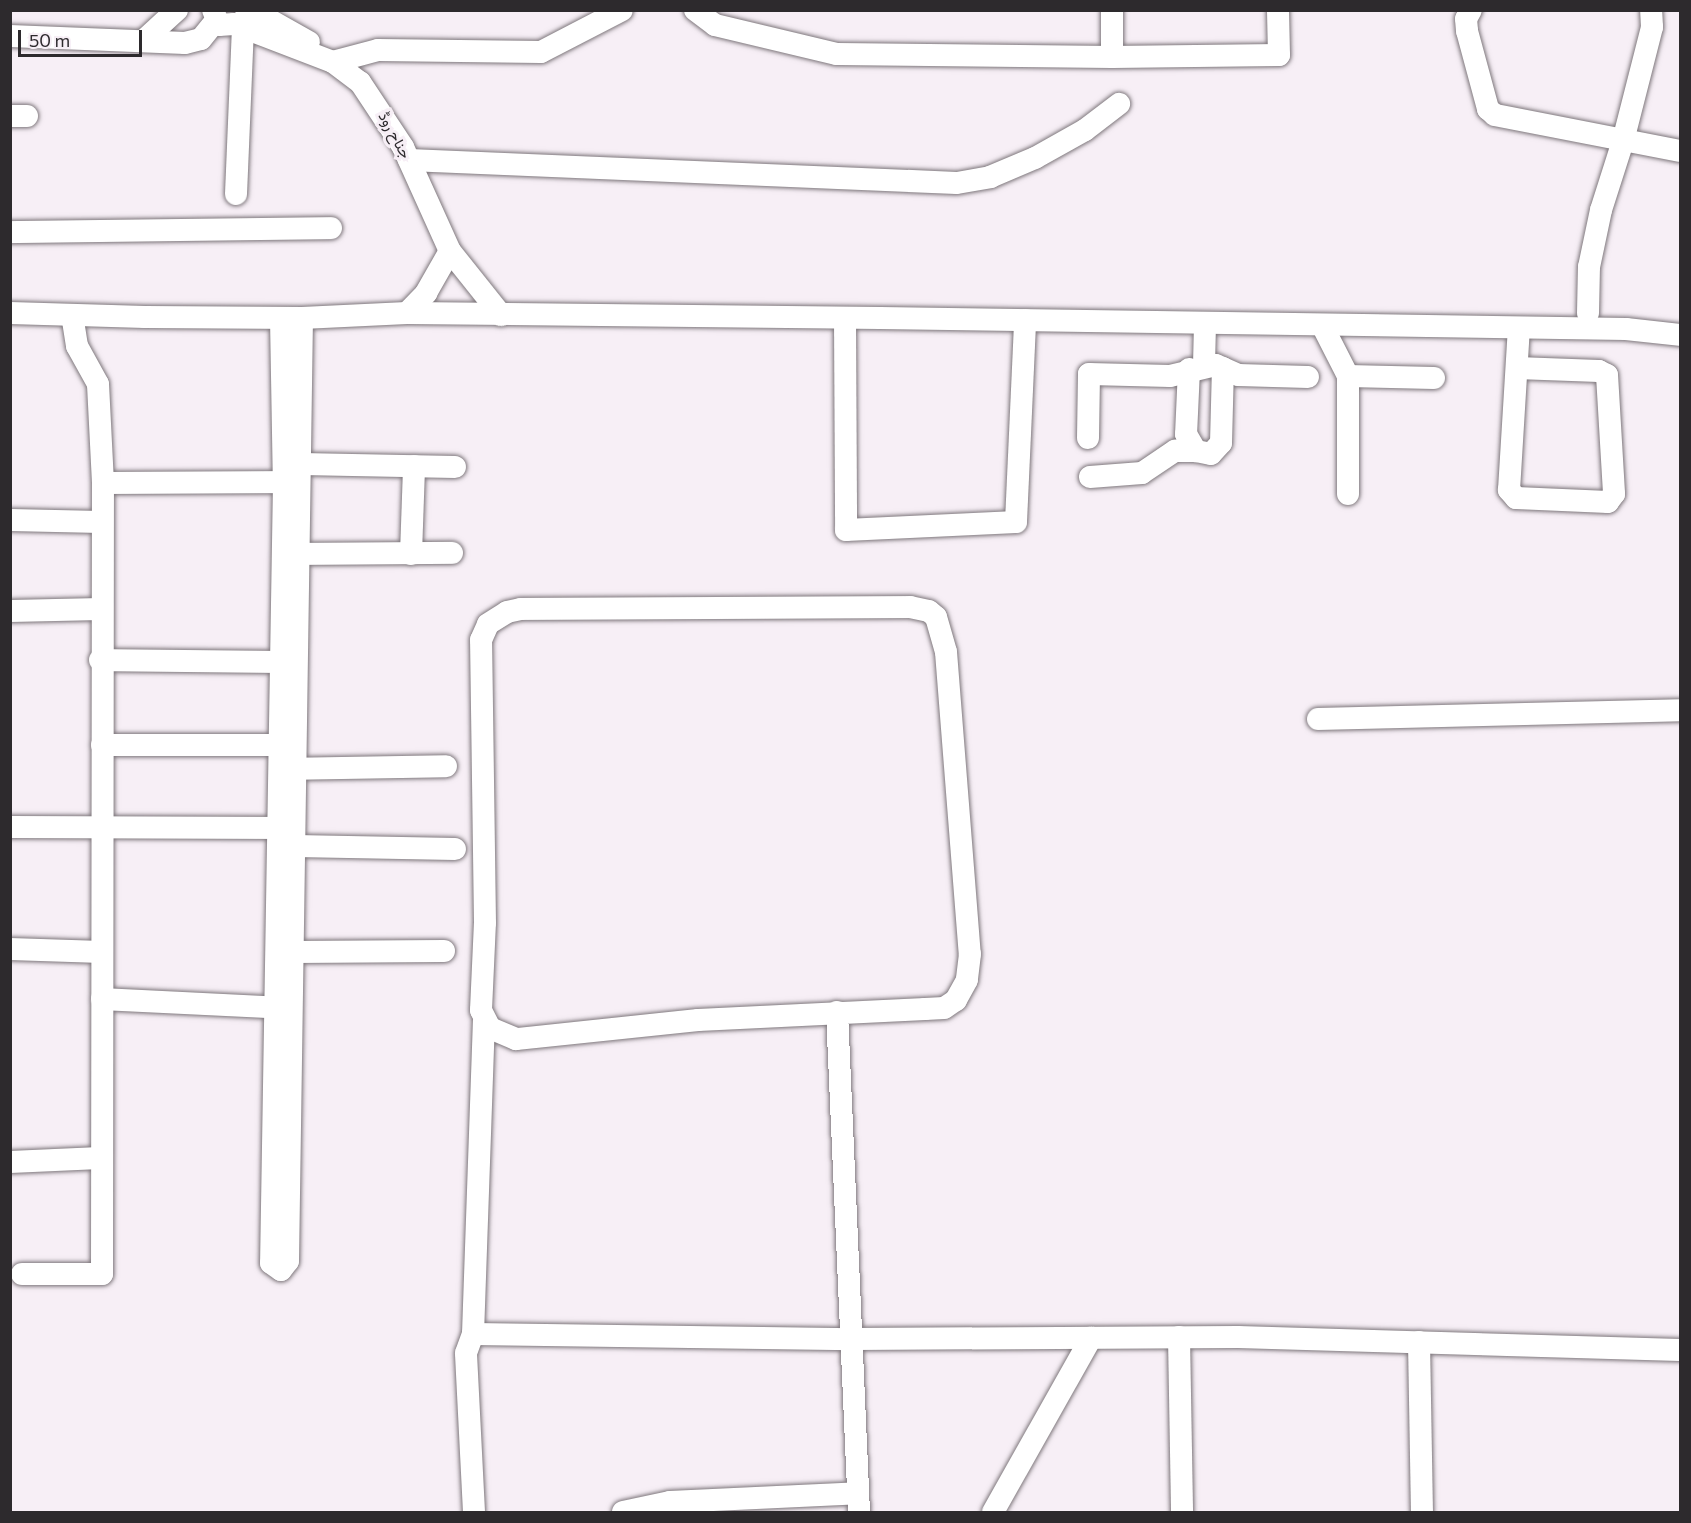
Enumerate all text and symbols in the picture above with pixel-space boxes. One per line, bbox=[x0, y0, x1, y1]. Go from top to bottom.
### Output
scale bar bbox=[21, 18, 146, 56]
text: 50 m bbox=[29, 29, 70, 51]
street label: جناح روڈ bbox=[375, 108, 415, 162]

